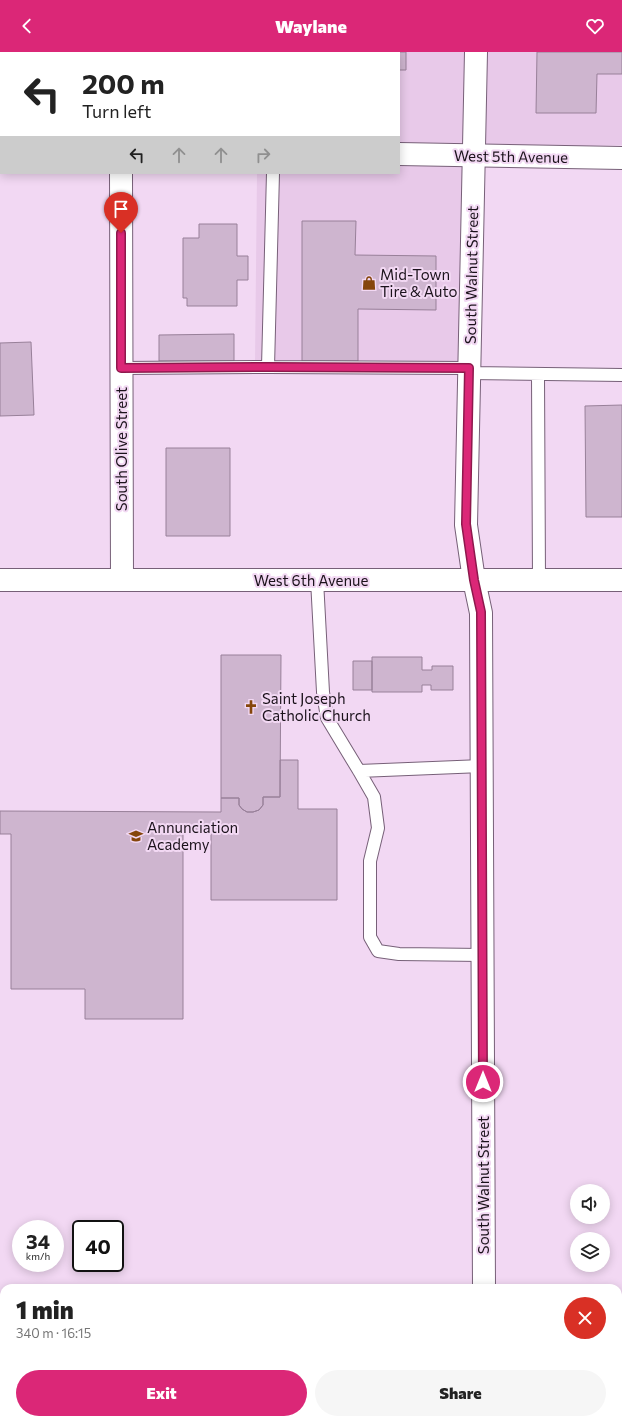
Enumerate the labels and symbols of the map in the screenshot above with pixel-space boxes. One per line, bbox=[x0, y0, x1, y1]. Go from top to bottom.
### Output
street label: West 5th Avenue bbox=[454, 146, 568, 166]
pin bbox=[104, 192, 138, 233]
street label: South Walnut Street bbox=[461, 206, 481, 344]
place label: Mid-Town Tire & Auto bbox=[380, 265, 457, 300]
shop icon: Mid-Town Tire & Auto bbox=[361, 275, 377, 291]
street label: South Olive Street bbox=[112, 387, 130, 511]
street label: West 6th Avenue bbox=[254, 571, 368, 589]
place label: Saint Joseph Catholic Church bbox=[262, 689, 371, 724]
church icon: Saint Joseph Catholic Church bbox=[243, 699, 259, 715]
place label: Annunciation Academy bbox=[147, 818, 238, 853]
school or university icon: Annunciation Academy bbox=[128, 828, 144, 844]
position arrow bbox=[462, 1061, 504, 1103]
street label: South Walnut Street bbox=[474, 1116, 492, 1254]
speed limit sign: 40 bbox=[72, 1220, 124, 1272]

